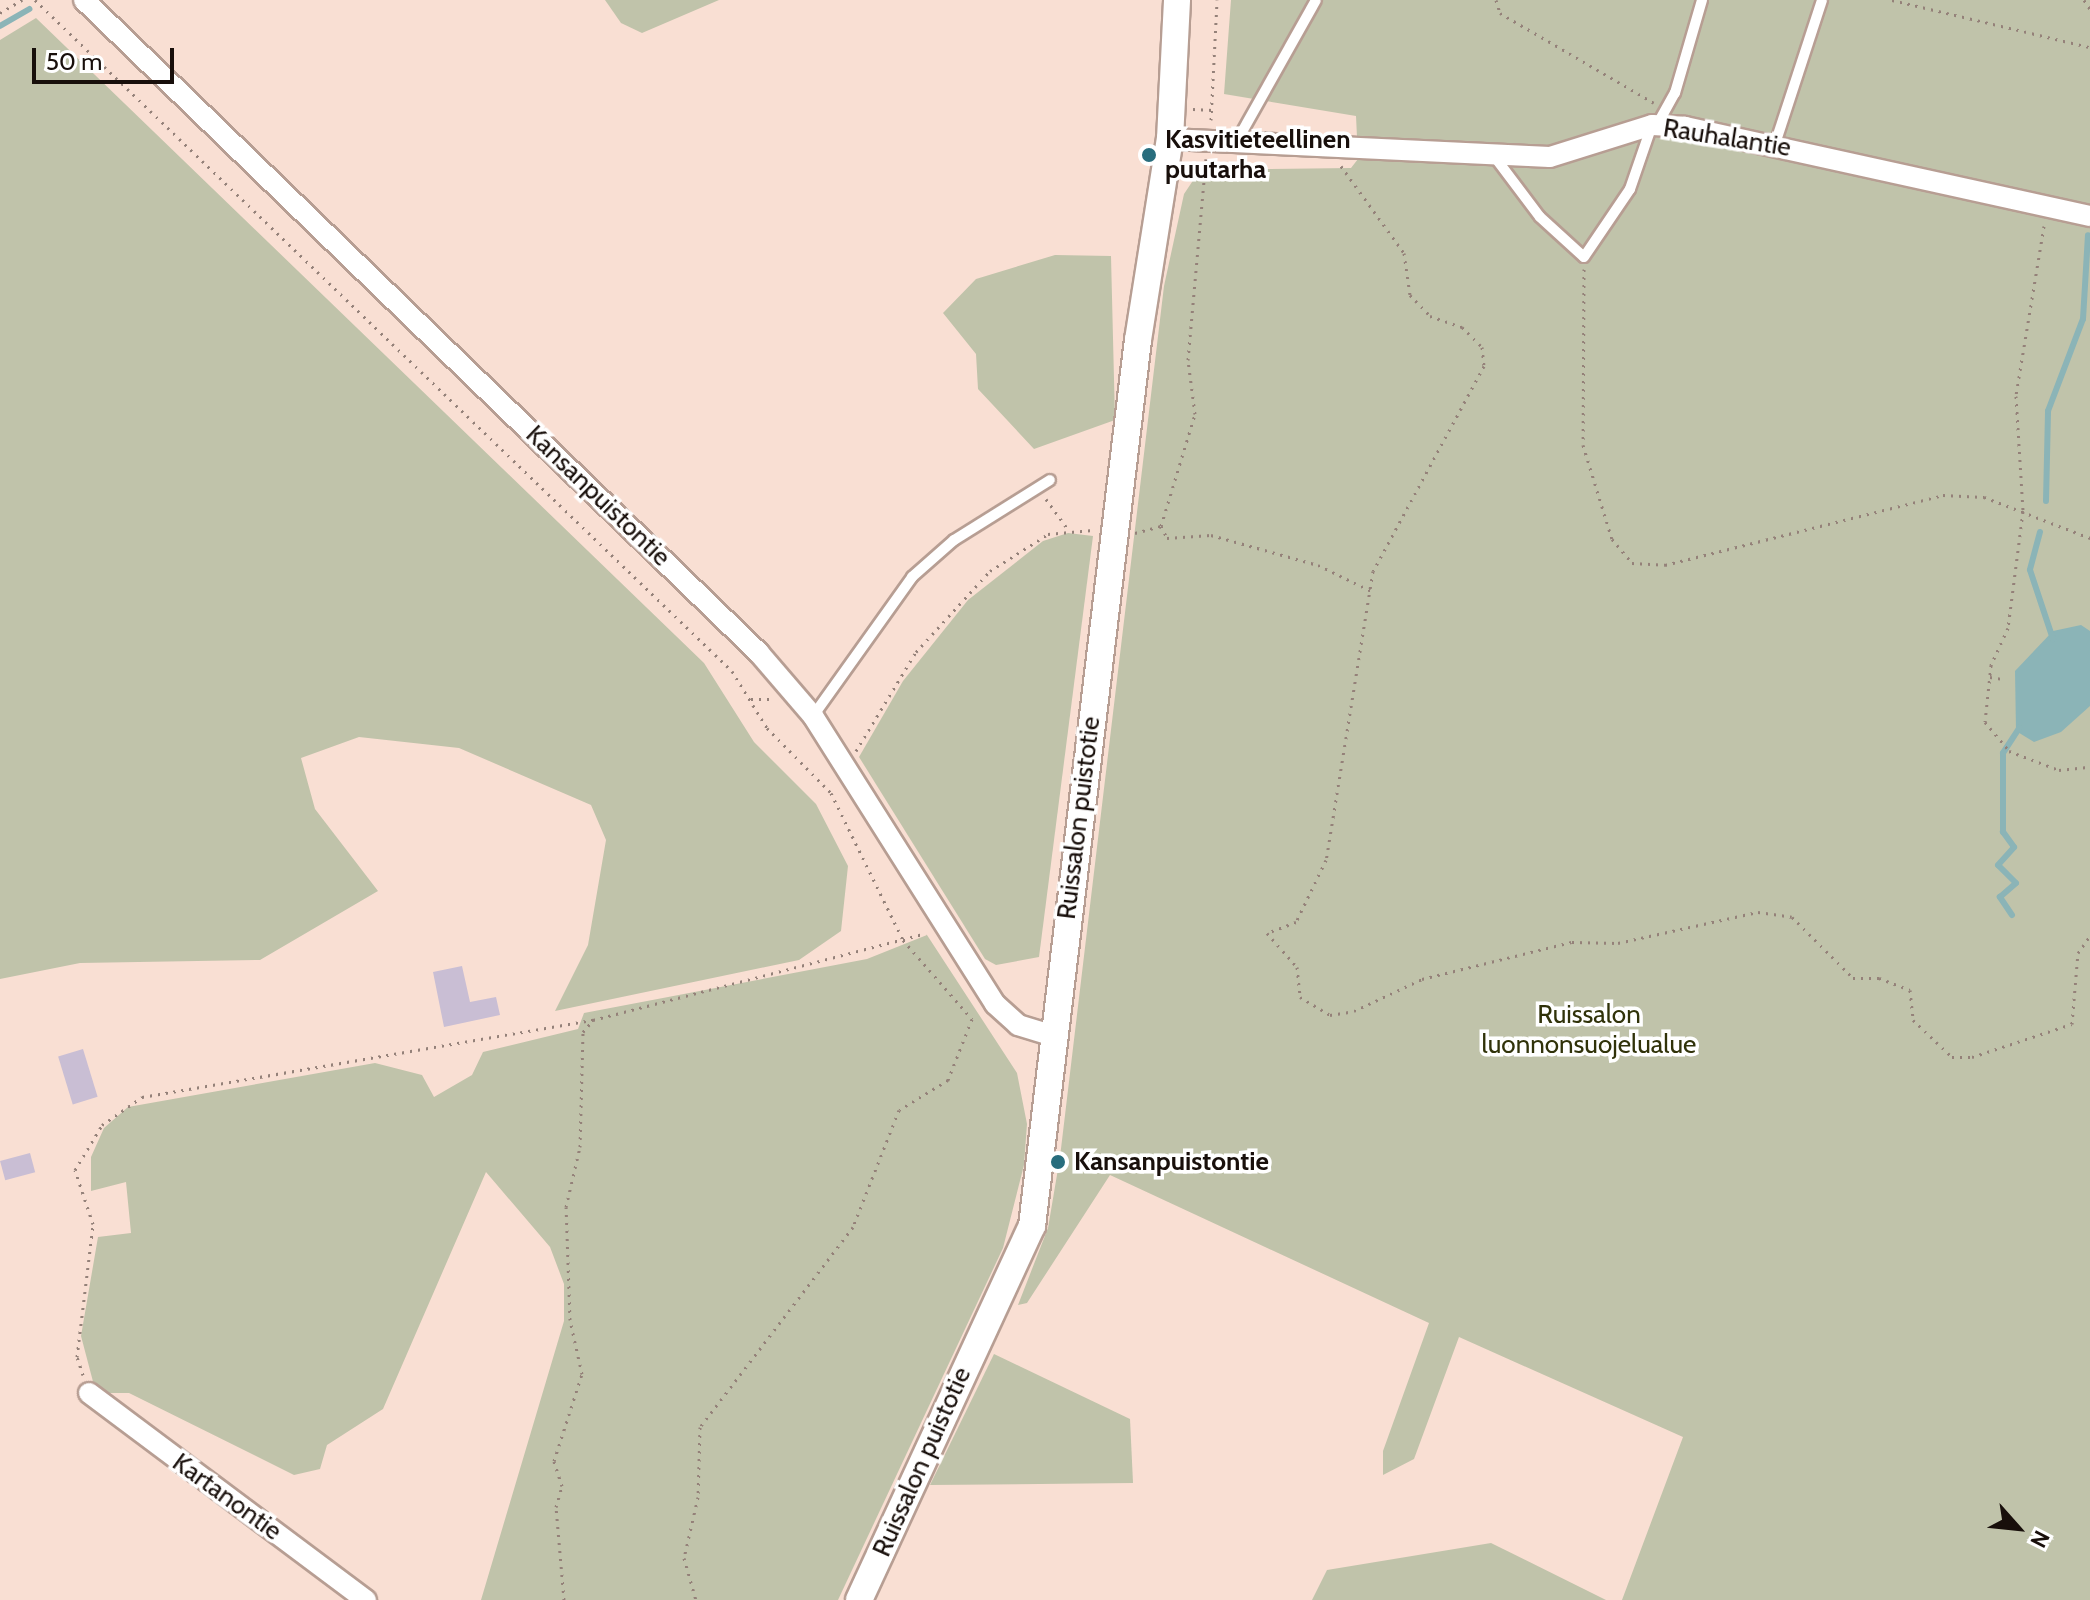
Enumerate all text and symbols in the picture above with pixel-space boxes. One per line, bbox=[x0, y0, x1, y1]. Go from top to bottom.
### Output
scale bar bbox=[36, 32, 178, 82]
text: 50 m bbox=[46, 47, 102, 76]
street label: Rauhalantie bbox=[1661, 113, 1793, 163]
place label: Kasvitieteellinen puutarha bbox=[1165, 124, 1351, 186]
marker: Kasvitieteellinen puutarha bbox=[1140, 146, 1158, 164]
street label: Kansanpuistontie bbox=[519, 419, 677, 573]
street label: Ruissalon puistotie bbox=[1051, 715, 1107, 921]
park label: Ruissalon luonnonsuojelualue bbox=[1482, 999, 1696, 1060]
place label: Kansanpuistontie bbox=[1074, 1146, 1269, 1178]
marker: Kansanpuistontie bbox=[1049, 1153, 1067, 1171]
street label: Ruissalon puistotie bbox=[866, 1362, 978, 1562]
street label: Kartanontie bbox=[166, 1447, 288, 1547]
north arrow bbox=[1978, 1488, 2058, 1568]
text: N bbox=[2024, 1526, 2055, 1552]

